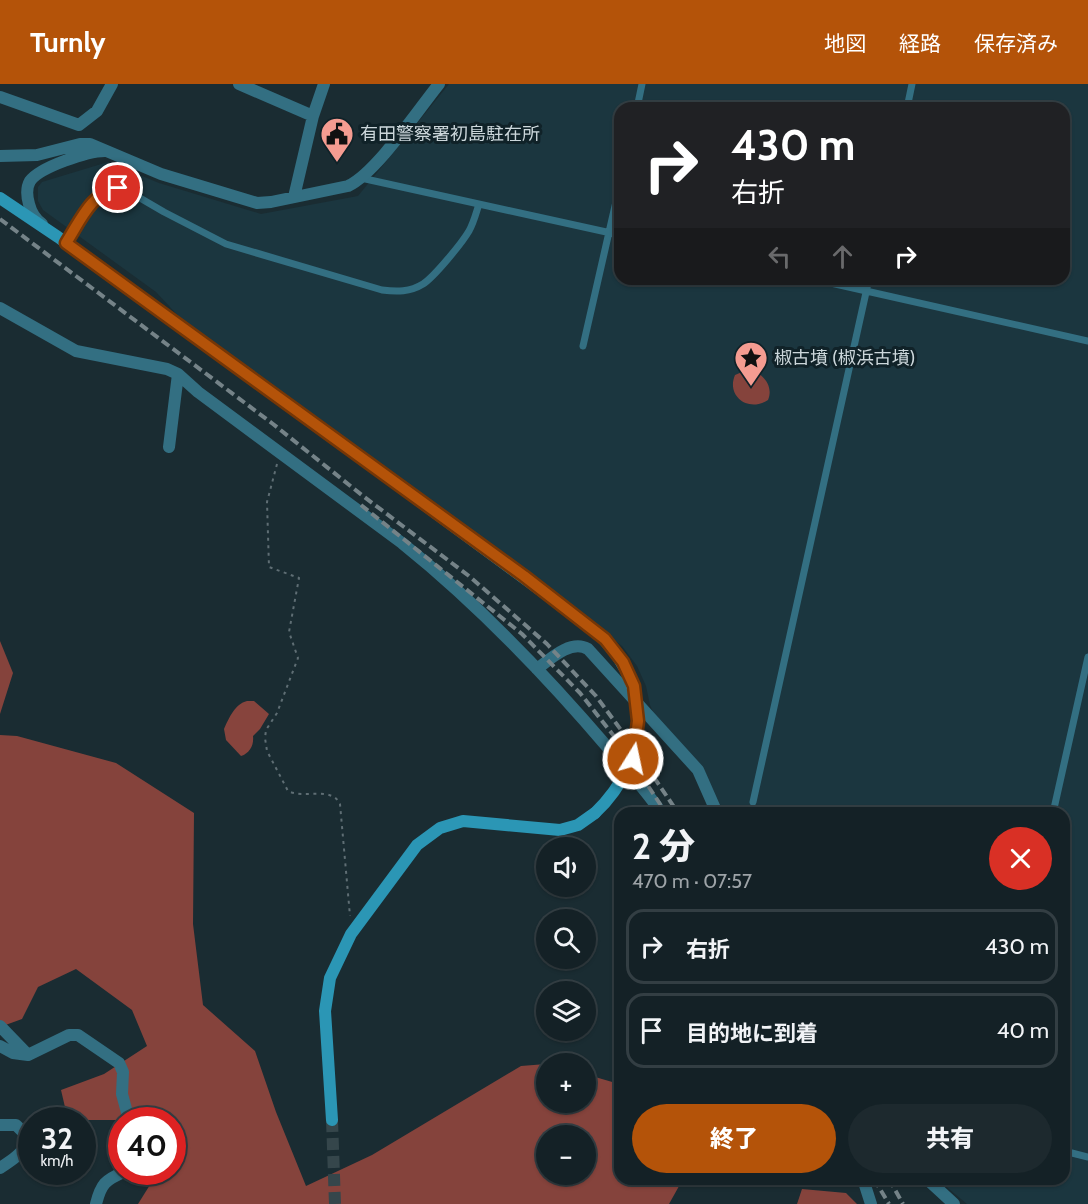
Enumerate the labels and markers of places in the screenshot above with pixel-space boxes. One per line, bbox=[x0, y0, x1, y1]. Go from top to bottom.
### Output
public building icon: 有田警察署初島駐在所 bbox=[319, 116, 355, 163]
place label: 有田警察署初島駐在所 bbox=[360, 123, 540, 145]
pin bbox=[92, 162, 143, 213]
place icon: 椒古墳 (椒浜古墳) bbox=[733, 340, 769, 387]
place label: 椒古墳 (椒浜古墳) bbox=[774, 347, 915, 369]

